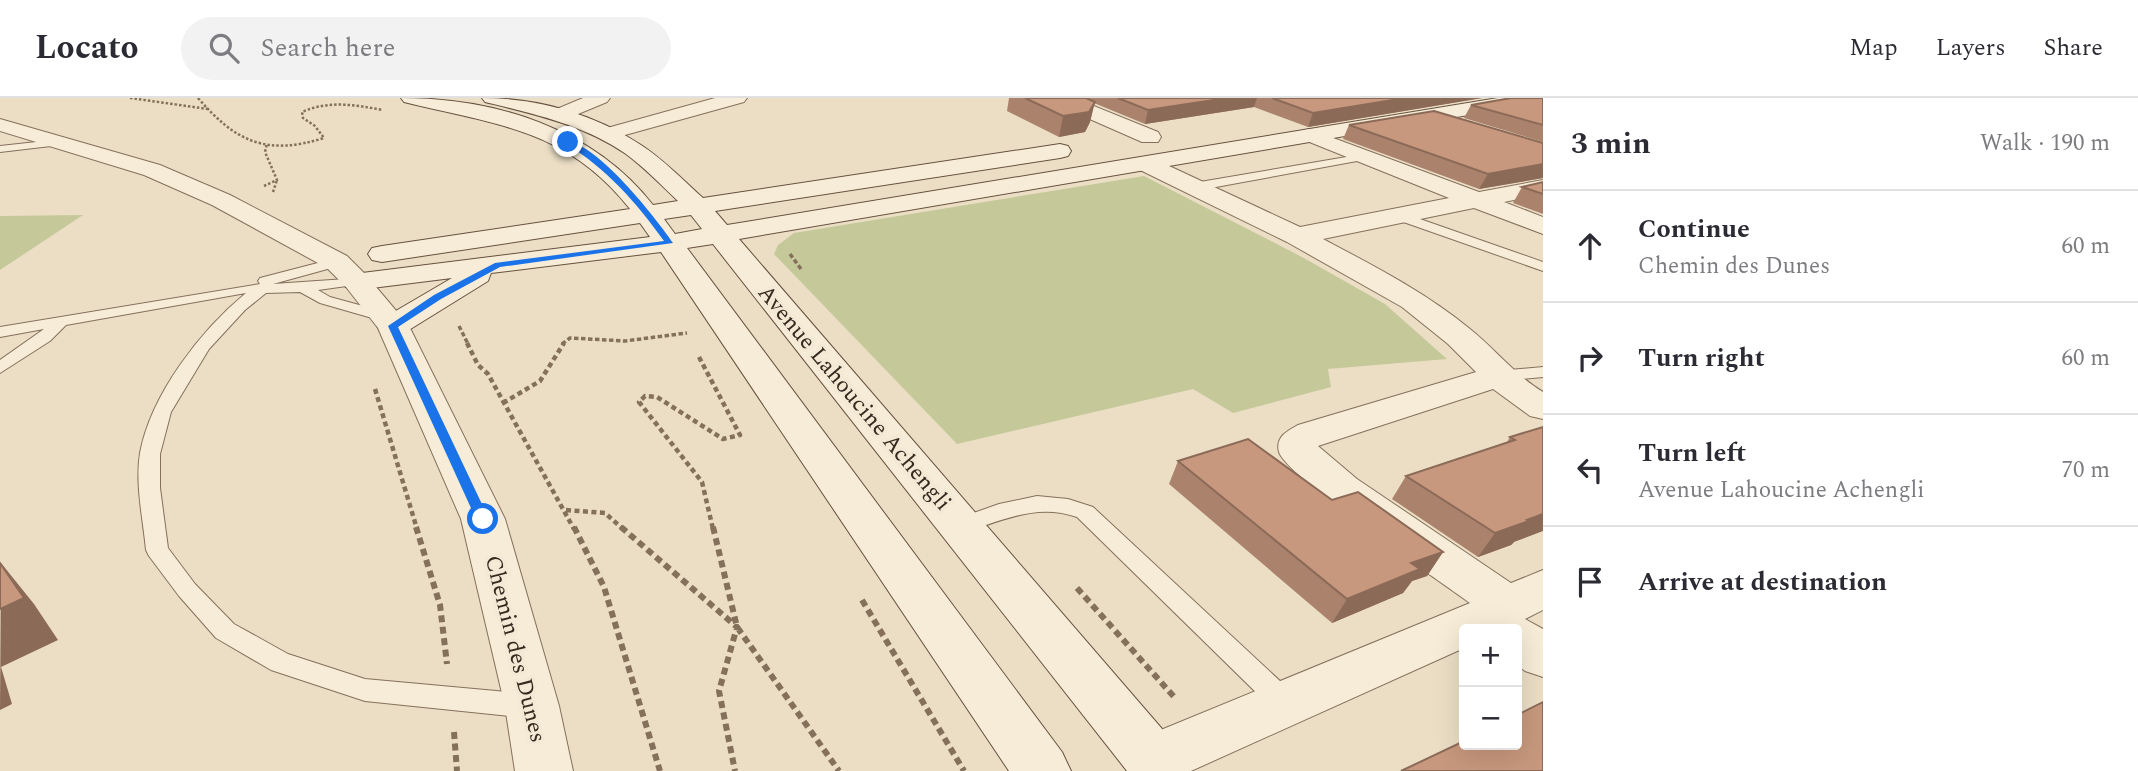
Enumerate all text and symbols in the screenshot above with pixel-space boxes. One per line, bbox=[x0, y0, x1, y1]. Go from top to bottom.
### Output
search box bbox=[181, 17, 671, 80]
text: Locato bbox=[35, 23, 139, 73]
text: Search here bbox=[261, 28, 395, 68]
icon: search bbox=[205, 29, 243, 67]
text: Map bbox=[1849, 30, 1898, 66]
text: Layers bbox=[1936, 30, 2006, 66]
text: Share bbox=[2044, 30, 2103, 66]
text: 3 min bbox=[1571, 121, 1651, 167]
route end bbox=[552, 126, 583, 157]
text: Walk · 190 m bbox=[1980, 126, 2110, 161]
text: Continue bbox=[1638, 209, 1750, 249]
icon: ahead bbox=[1571, 227, 1609, 265]
text: 60 m bbox=[2061, 229, 2110, 264]
text: Chemin des Dunes bbox=[1638, 249, 1830, 284]
street label: Avenue Lahoucine Achengli bbox=[749, 277, 959, 519]
text: Turn right bbox=[1638, 338, 1765, 378]
icon: right bbox=[1571, 339, 1609, 377]
text: 60 m bbox=[2061, 341, 2110, 376]
text: Turn left bbox=[1638, 433, 1746, 473]
icon: left bbox=[1571, 451, 1609, 489]
text: 70 m bbox=[2061, 453, 2110, 488]
text: Avenue Lahoucine Achengli bbox=[1638, 473, 1924, 508]
route start bbox=[467, 503, 498, 534]
street label: Chemin des Dunes bbox=[475, 552, 555, 746]
text: Arrive at destination bbox=[1638, 562, 1887, 602]
icon: arrive bbox=[1571, 563, 1609, 601]
map controls bbox=[1459, 624, 1522, 750]
button: + bbox=[1459, 624, 1522, 687]
button: − bbox=[1459, 687, 1522, 750]

